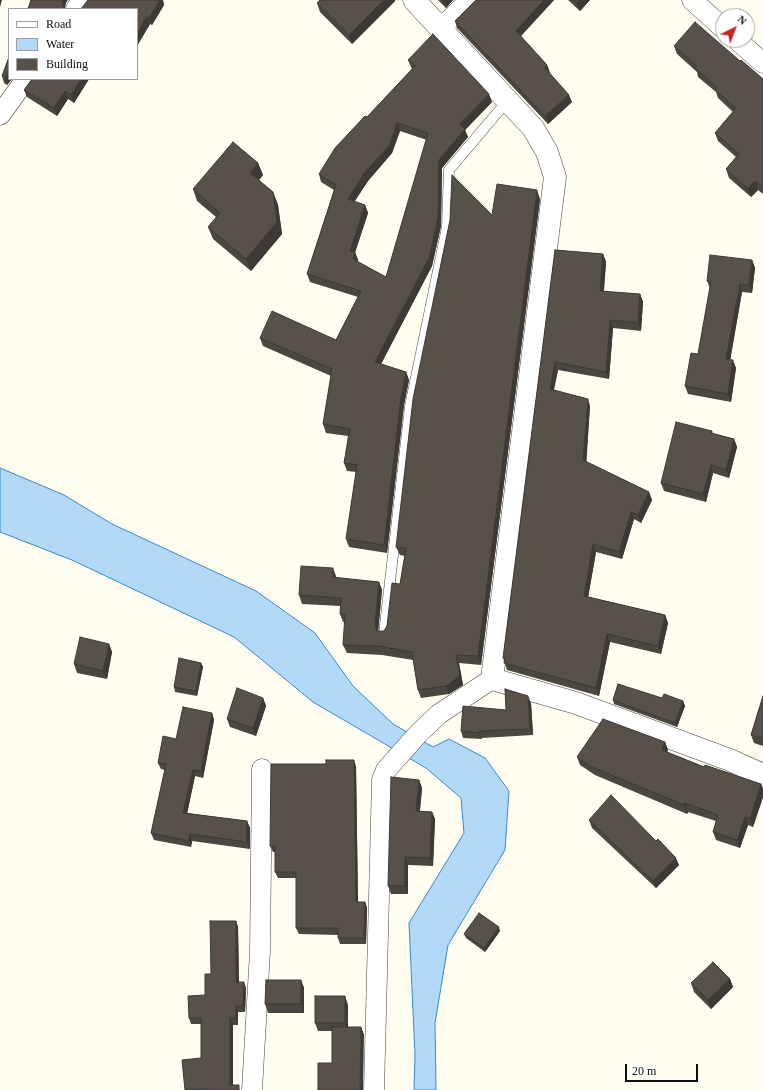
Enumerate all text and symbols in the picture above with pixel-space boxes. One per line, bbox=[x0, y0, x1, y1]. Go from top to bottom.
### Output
legend bbox=[8, 8, 138, 80]
north arrow bbox=[715, 8, 755, 48]
text: N bbox=[735, 13, 749, 27]
text: Road bbox=[46, 17, 71, 31]
text: Water bbox=[46, 37, 74, 51]
text: Building bbox=[46, 57, 88, 71]
scale bar bbox=[627, 1056, 700, 1082]
text: 20 m bbox=[632, 1064, 656, 1078]

